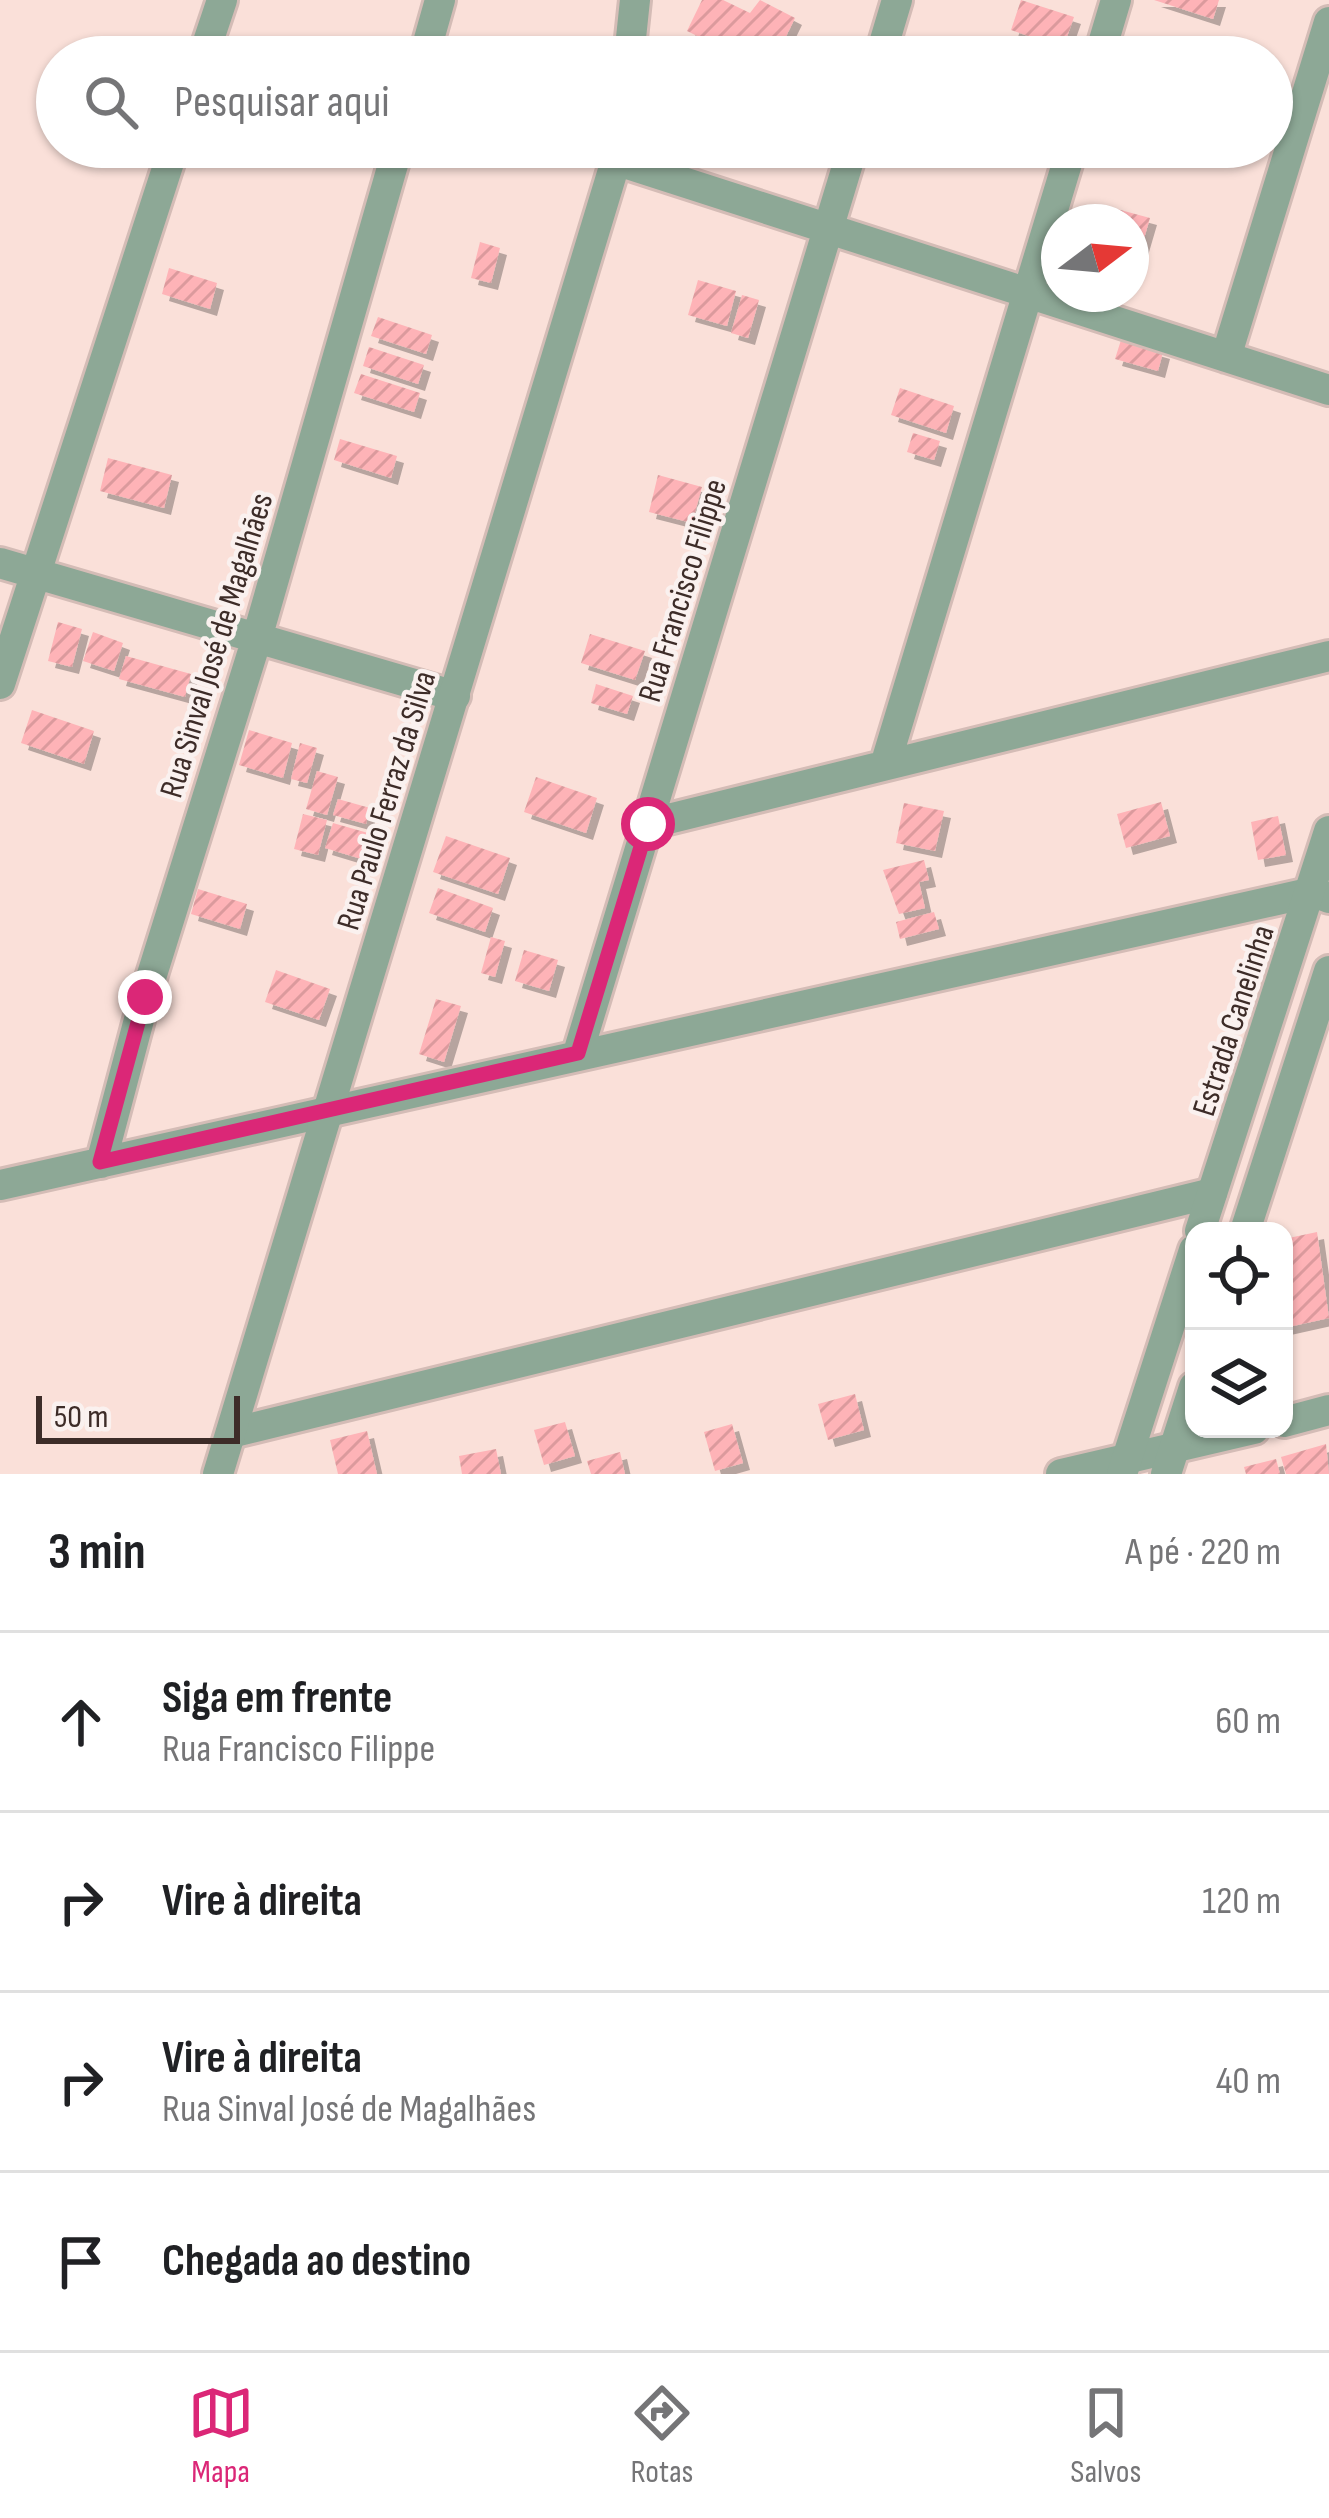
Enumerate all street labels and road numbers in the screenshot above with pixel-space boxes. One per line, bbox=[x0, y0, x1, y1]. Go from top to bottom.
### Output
street label: Rua Francisco Filippe bbox=[630, 474, 736, 707]
street label: Rua Sinval José de Magalhães bbox=[152, 488, 282, 803]
street label: Rua Paulo Ferraz da Silva bbox=[329, 666, 445, 935]
street label: Estrada Canelinha bbox=[1184, 920, 1284, 1121]

